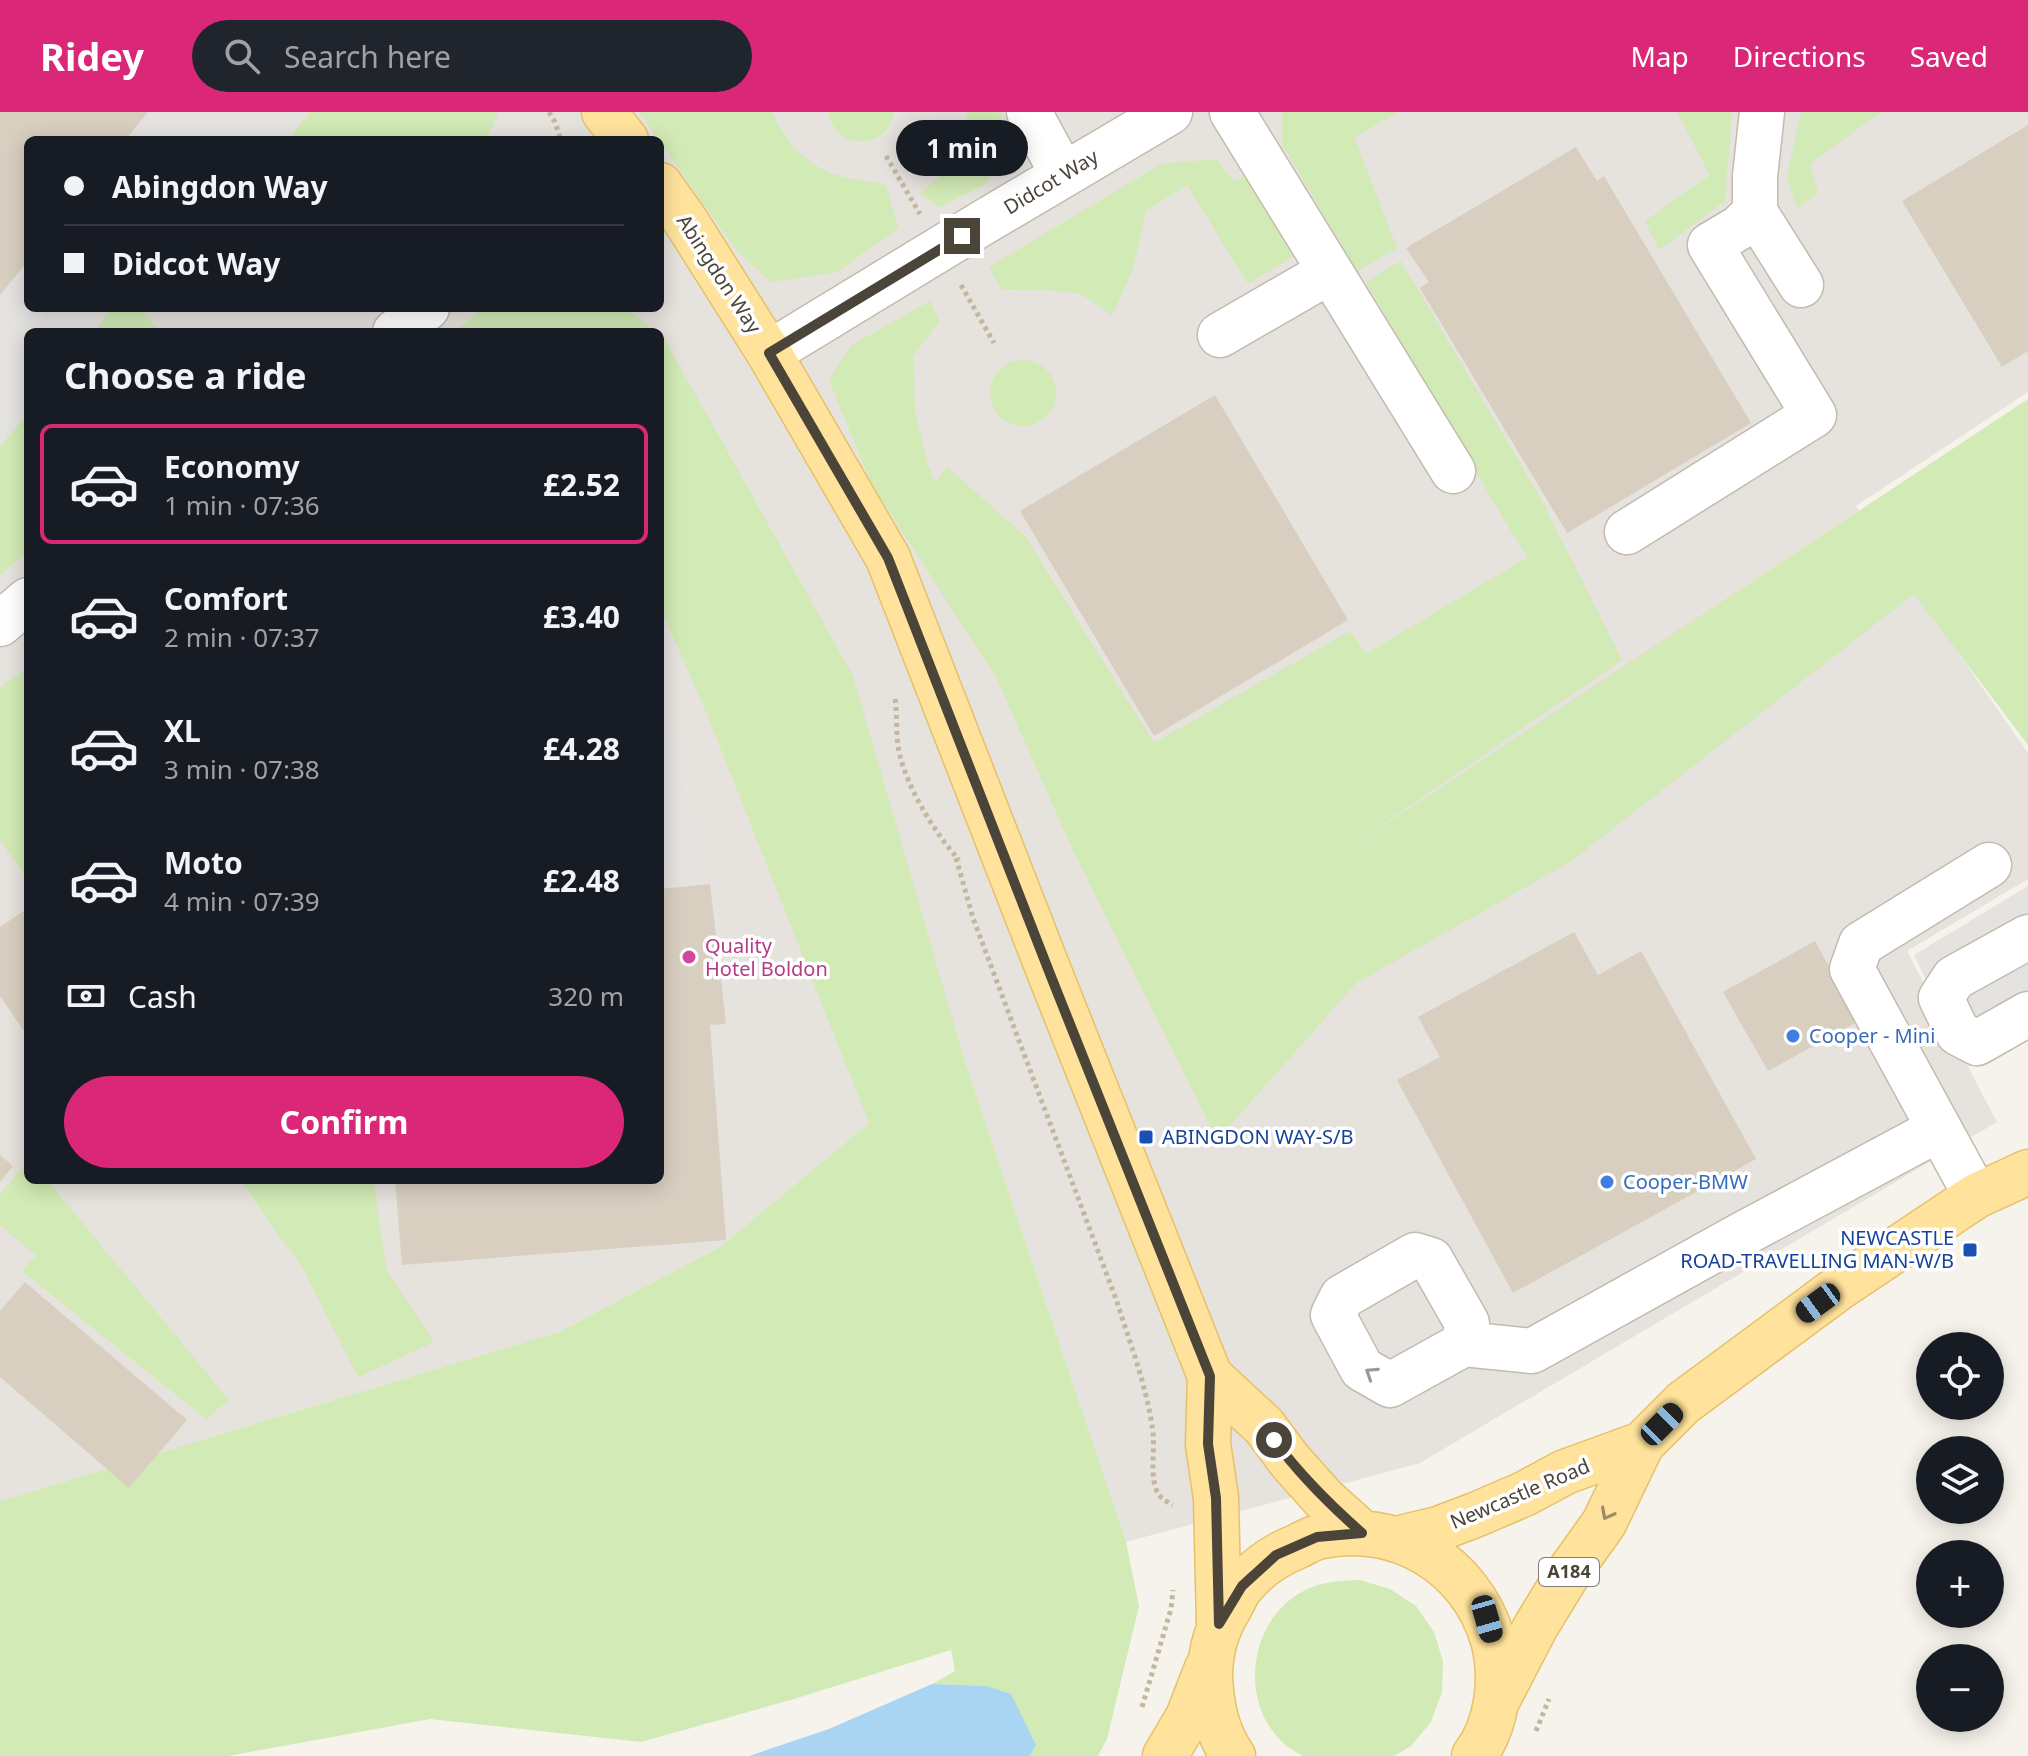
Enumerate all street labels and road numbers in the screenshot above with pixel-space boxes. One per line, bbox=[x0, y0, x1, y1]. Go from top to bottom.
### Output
street label: Didcot Way bbox=[998, 142, 1104, 220]
street label: Abingdon Way bbox=[671, 209, 768, 339]
street label: Newcastle Road bbox=[1446, 1452, 1594, 1535]
road number: A184 bbox=[1539, 1558, 1599, 1586]

